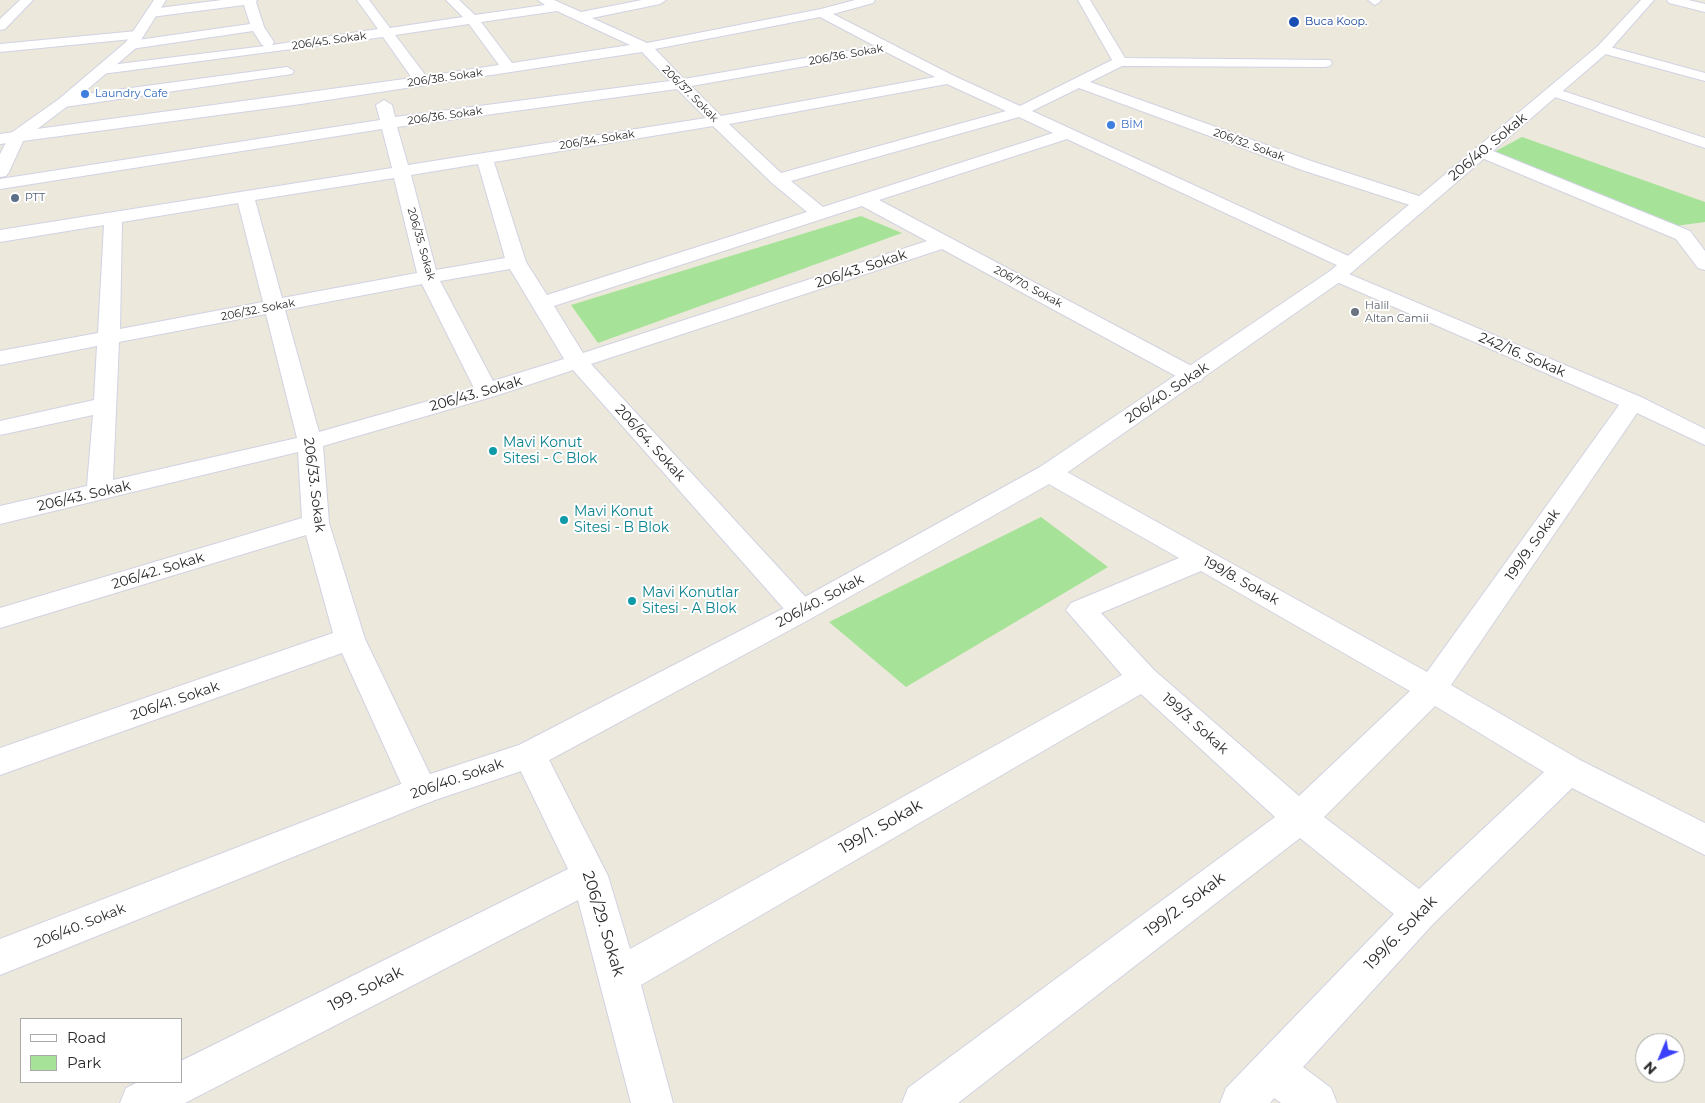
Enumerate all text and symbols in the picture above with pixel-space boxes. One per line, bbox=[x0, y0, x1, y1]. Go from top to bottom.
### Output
marker: Buca Koop. bbox=[1287, 15, 1301, 29]
place label: Buca Koop. bbox=[1305, 15, 1367, 29]
street label: 206/45. Sokak bbox=[291, 29, 367, 53]
street label: 206/36. Sokak bbox=[808, 42, 884, 68]
street label: 206/37. Sokak bbox=[659, 63, 721, 125]
street label: 206/38. Sokak bbox=[407, 66, 483, 90]
place label: Laundry Cafe bbox=[95, 87, 168, 101]
marker: Laundry Cafe bbox=[79, 88, 91, 100]
street label: 206/36. Sokak bbox=[407, 104, 483, 128]
street label: 206/40. Sokak bbox=[1446, 109, 1530, 185]
place label: BİM bbox=[1121, 118, 1143, 132]
marker: BİM bbox=[1105, 119, 1117, 131]
street label: 206/32. Sokak bbox=[1212, 126, 1286, 164]
street label: 206/34. Sokak bbox=[558, 128, 636, 152]
place label: PTT bbox=[25, 191, 45, 205]
marker: PTT bbox=[9, 192, 21, 204]
street label: 206/35. Sokak bbox=[404, 206, 438, 282]
street label: 206/43. Sokak bbox=[813, 246, 909, 292]
street label: 206/70. Sokak bbox=[991, 263, 1065, 311]
street label: 206/32. Sokak bbox=[220, 296, 296, 324]
place label: Halil Altan Camii bbox=[1365, 299, 1429, 325]
marker: Halil Altan Camii bbox=[1349, 306, 1361, 318]
street label: 242/16. Sokak bbox=[1476, 329, 1568, 381]
street label: 206/40. Sokak bbox=[1122, 359, 1212, 427]
street label: 206/43. Sokak bbox=[428, 373, 524, 415]
street label: 206/64. Sokak bbox=[611, 401, 689, 485]
place label: Mavi Konut Sitesi - C Blok bbox=[503, 435, 597, 468]
street label: 206/33. Sokak bbox=[300, 437, 328, 533]
marker: Mavi Konut Sitesi - C Blok bbox=[487, 445, 499, 457]
street label: 206/43. Sokak bbox=[36, 477, 132, 515]
place label: Mavi Konut Sitesi - B Blok bbox=[574, 504, 669, 536]
street label: 199/9. Sokak bbox=[1502, 506, 1564, 584]
marker: Mavi Konut Sitesi - B Blok bbox=[558, 514, 570, 526]
street label: 206/42. Sokak bbox=[110, 549, 206, 593]
street label: 199/8. Sokak bbox=[1200, 553, 1282, 609]
street label: 206/40. Sokak bbox=[773, 571, 867, 631]
place label: Mavi Konutlar Sitesi - A Blok bbox=[642, 585, 739, 618]
marker: Mavi Konutlar Sitesi - A Blok bbox=[626, 595, 638, 607]
street label: 206/41. Sokak bbox=[129, 678, 221, 724]
street label: 199/3. Sokak bbox=[1158, 690, 1232, 758]
street label: 206/40. Sokak bbox=[408, 755, 506, 803]
street label: 199/1. Sokak bbox=[836, 796, 926, 858]
street label: 206/29. Sokak bbox=[578, 869, 628, 979]
street label: 199/2. Sokak bbox=[1141, 869, 1229, 941]
street label: 199/6. Sokak bbox=[1361, 892, 1441, 974]
street label: 206/40. Sokak bbox=[32, 900, 128, 952]
street label: 199. Sokak bbox=[326, 962, 406, 1016]
legend bbox=[20, 1018, 182, 1083]
text: Road bbox=[67, 1028, 106, 1047]
north arrow bbox=[1635, 1033, 1685, 1083]
text: Park bbox=[67, 1053, 101, 1072]
text: N bbox=[1640, 1058, 1660, 1078]

